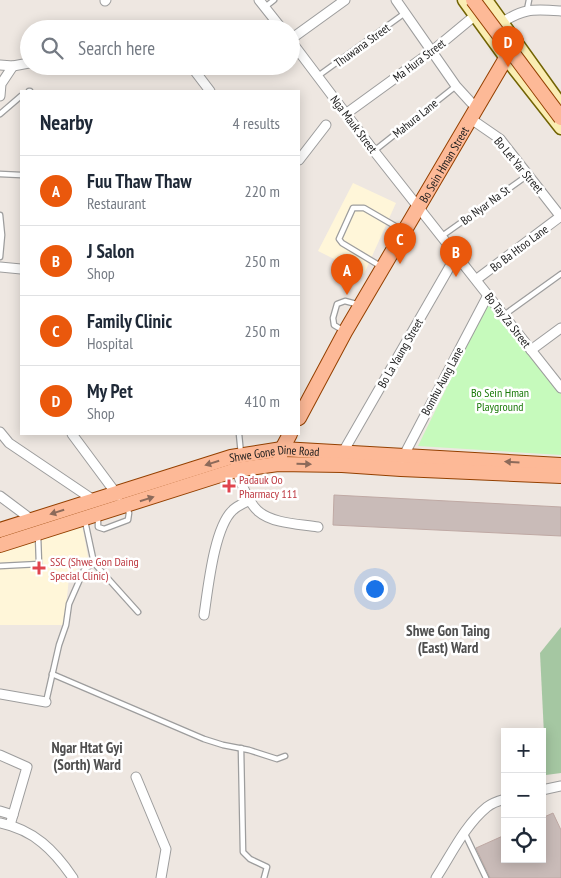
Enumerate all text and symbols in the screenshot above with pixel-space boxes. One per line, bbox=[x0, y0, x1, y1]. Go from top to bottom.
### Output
street label: Thuwana Street bbox=[331, 19, 393, 70]
search box bbox=[20, 20, 300, 75]
pin: D bbox=[492, 26, 524, 67]
icon: search bbox=[38, 34, 66, 62]
street label: Ma Hura Street bbox=[390, 35, 449, 85]
text: Search here bbox=[78, 36, 155, 60]
street label: Nga Mauk Street bbox=[327, 92, 381, 156]
street label: Mahura Lane bbox=[390, 95, 441, 141]
text: Nearby bbox=[40, 109, 93, 136]
text: 4 results bbox=[233, 113, 280, 133]
street label: Bo Sein Hman Street bbox=[415, 123, 472, 205]
street label: Bo Let Yar Street bbox=[491, 134, 547, 197]
text: Fuu Thaw Thaw bbox=[87, 169, 192, 193]
text: A bbox=[52, 181, 60, 201]
text: 220 m bbox=[245, 181, 280, 201]
street label: Bo Nyar Na St bbox=[457, 182, 513, 228]
text: Restaurant bbox=[87, 193, 146, 213]
street label: Bo Ba Htoo Lane bbox=[487, 221, 551, 275]
pin: C bbox=[384, 223, 416, 264]
pin: B bbox=[440, 236, 472, 277]
text: J Salon bbox=[87, 239, 134, 263]
text: B bbox=[52, 251, 60, 271]
text: 250 m bbox=[245, 251, 280, 271]
pin: A bbox=[331, 254, 363, 295]
text: Shop bbox=[87, 263, 115, 283]
street label: Bo Tay Za Street bbox=[482, 289, 535, 351]
text: Family Clinic bbox=[87, 309, 172, 333]
street label: Bo La Yaung Street bbox=[374, 315, 426, 390]
text: C bbox=[52, 321, 60, 341]
text: 250 m bbox=[245, 321, 280, 341]
text: Hospital bbox=[87, 333, 133, 353]
street label: Bomhu Aung Lane bbox=[418, 344, 466, 418]
text: My Pet bbox=[87, 379, 133, 403]
park label: Bo Sein Hman Playground bbox=[471, 385, 529, 414]
text: D bbox=[52, 391, 60, 411]
text: 410 m bbox=[245, 391, 280, 411]
text: Shop bbox=[87, 403, 115, 423]
street label: Shwe Gone Dine Road bbox=[228, 441, 320, 465]
one-way arrow bbox=[504, 458, 520, 466]
one-way arrow bbox=[204, 459, 219, 467]
one-way arrow bbox=[296, 460, 312, 468]
place label: Padauk Oo Pharmacy 111 bbox=[239, 472, 297, 501]
marker: Padauk Oo Pharmacy 111 bbox=[223, 480, 235, 492]
one-way arrow bbox=[139, 494, 154, 502]
one-way arrow bbox=[49, 509, 64, 517]
place label: SSC (Shwe Gon Daing Special Clinic) bbox=[50, 554, 139, 583]
marker: SSC (Shwe Gon Daing Special Clinic) bbox=[32, 561, 46, 575]
your location bbox=[362, 576, 388, 602]
district label: Shwe Gon Taing (East) Ward bbox=[406, 621, 490, 657]
map controls bbox=[501, 728, 546, 863]
button: + bbox=[501, 728, 546, 773]
district label: Ngar Htat Gyi (Sorth) Ward bbox=[51, 738, 123, 774]
button: − bbox=[501, 773, 546, 818]
button: locate bbox=[501, 818, 546, 863]

